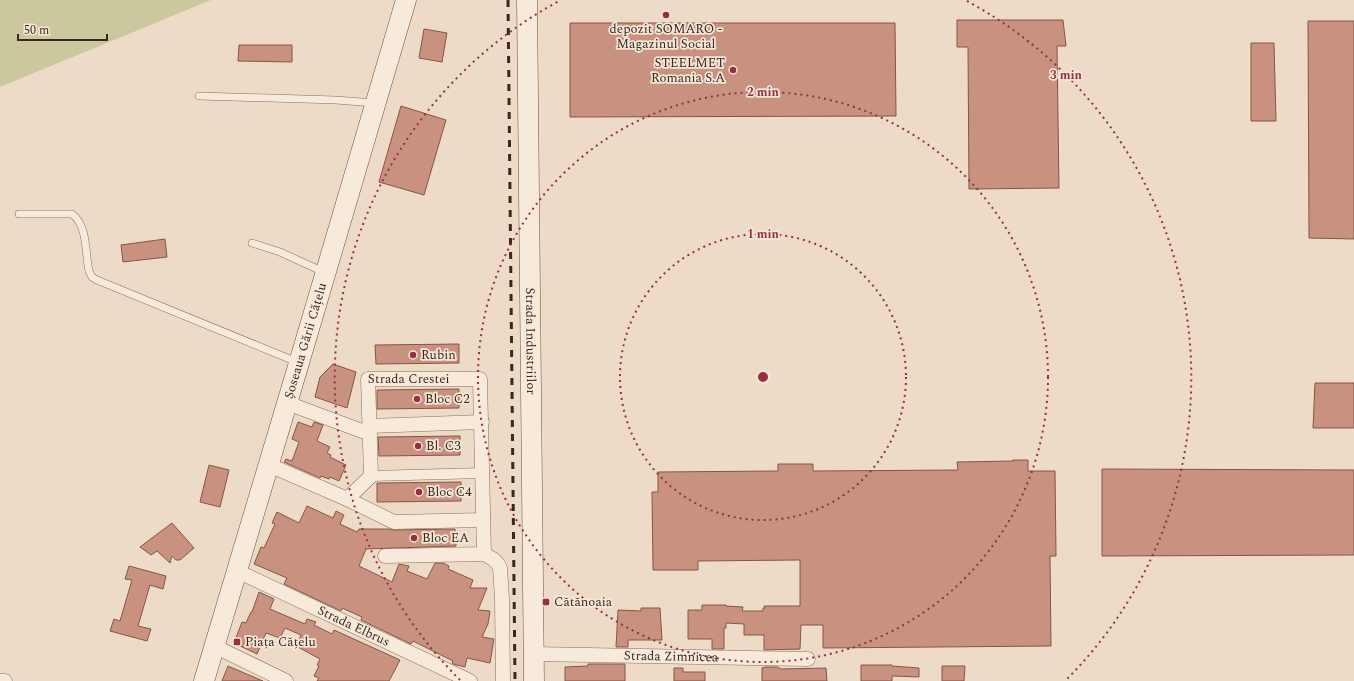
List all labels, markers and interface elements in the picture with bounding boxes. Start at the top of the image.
marker: depozit SOMARO - Magazinul Social [661,10,671,20]
scale bar [18,16,107,42]
place label: depozit SOMARO - Magazinul Social [610,19,723,54]
text: 50 m [24,21,49,40]
place label: STEELMET Romania S.A [651,53,725,88]
marker: STEELMET Romania S.A [728,65,738,75]
text: 3 min [1050,66,1083,85]
text: 2 min [747,83,780,102]
text: 1 min [747,225,780,244]
street label: Șoseaua Gării Cățelu [279,280,332,401]
street label: Strada Industriilor [520,287,541,395]
place label: Rubin [421,345,456,365]
marker: Rubin [408,350,418,360]
street label: Strada Crestei [368,369,450,389]
centre of rings [756,370,770,384]
place label: Bloc C2 [425,389,470,409]
marker: Bloc C2 [412,394,422,404]
place label: Bl. C3 [426,436,461,456]
marker: Bl. C3 [413,441,423,451]
place label: Bloc C4 [427,482,472,502]
marker: Bloc C4 [414,487,424,497]
place label: Bloc EA [422,528,469,548]
marker: Bloc EA [409,533,419,543]
place label: Cătănoaia [554,592,613,612]
marker: Cătănoaia [541,597,551,607]
street label: Strada Elbrus [314,600,393,652]
place label: Piața Cățelu [245,632,316,652]
marker: Piața Cățelu [232,637,242,647]
street label: Strada Zimnicea [624,646,719,667]

